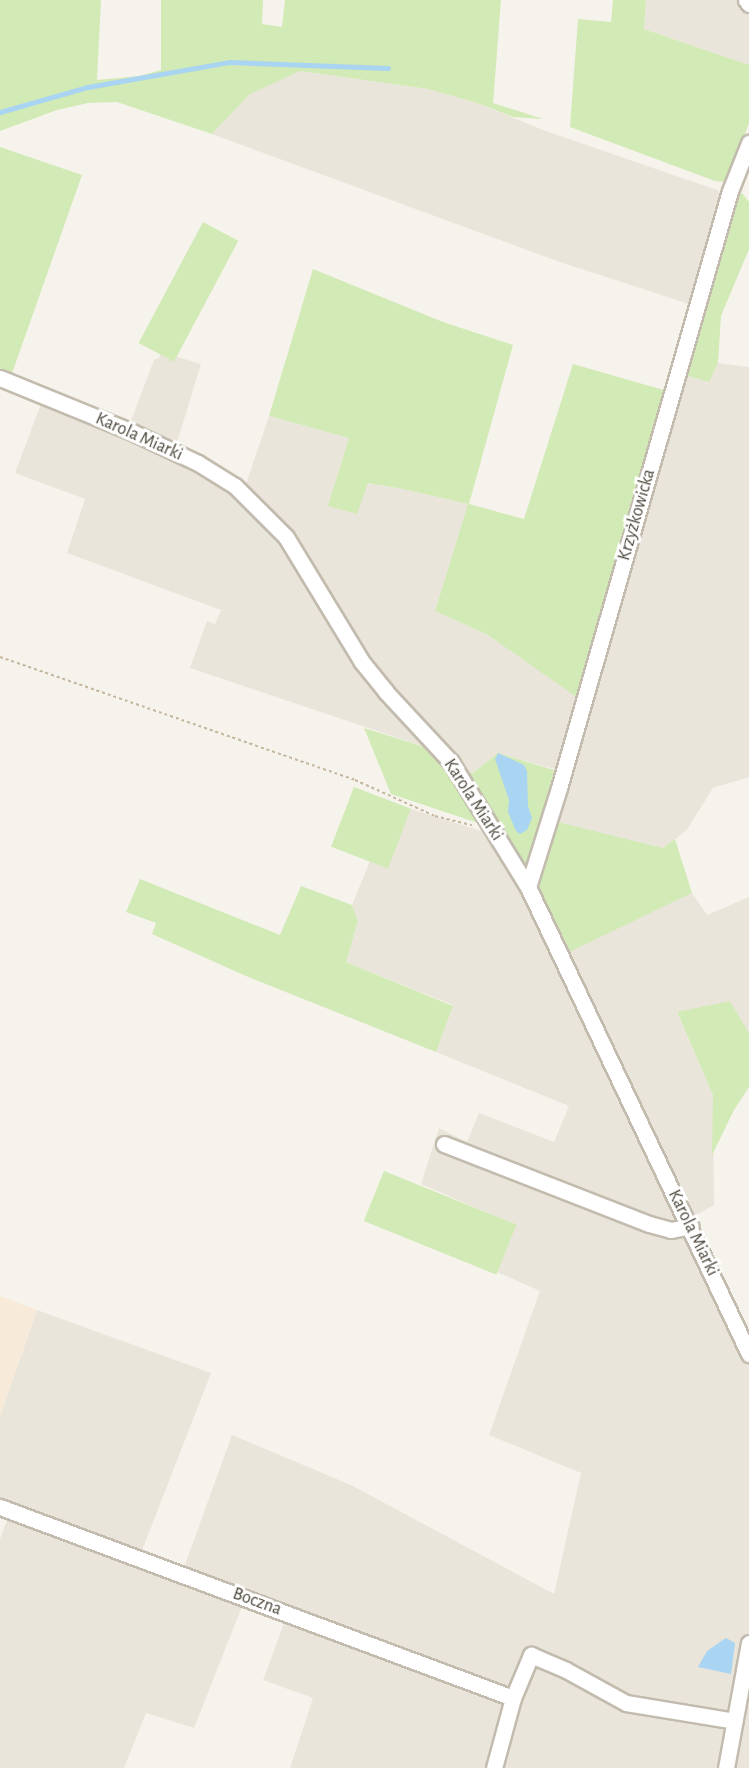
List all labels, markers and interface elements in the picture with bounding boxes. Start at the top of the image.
street label: Karola Miarki [92,408,186,466]
street label: Krzyżkowicka [614,467,660,563]
street label: Karola Miarki [439,755,507,845]
street label: Karola Miarki [663,1186,723,1280]
street label: Boczna [230,1583,284,1621]

